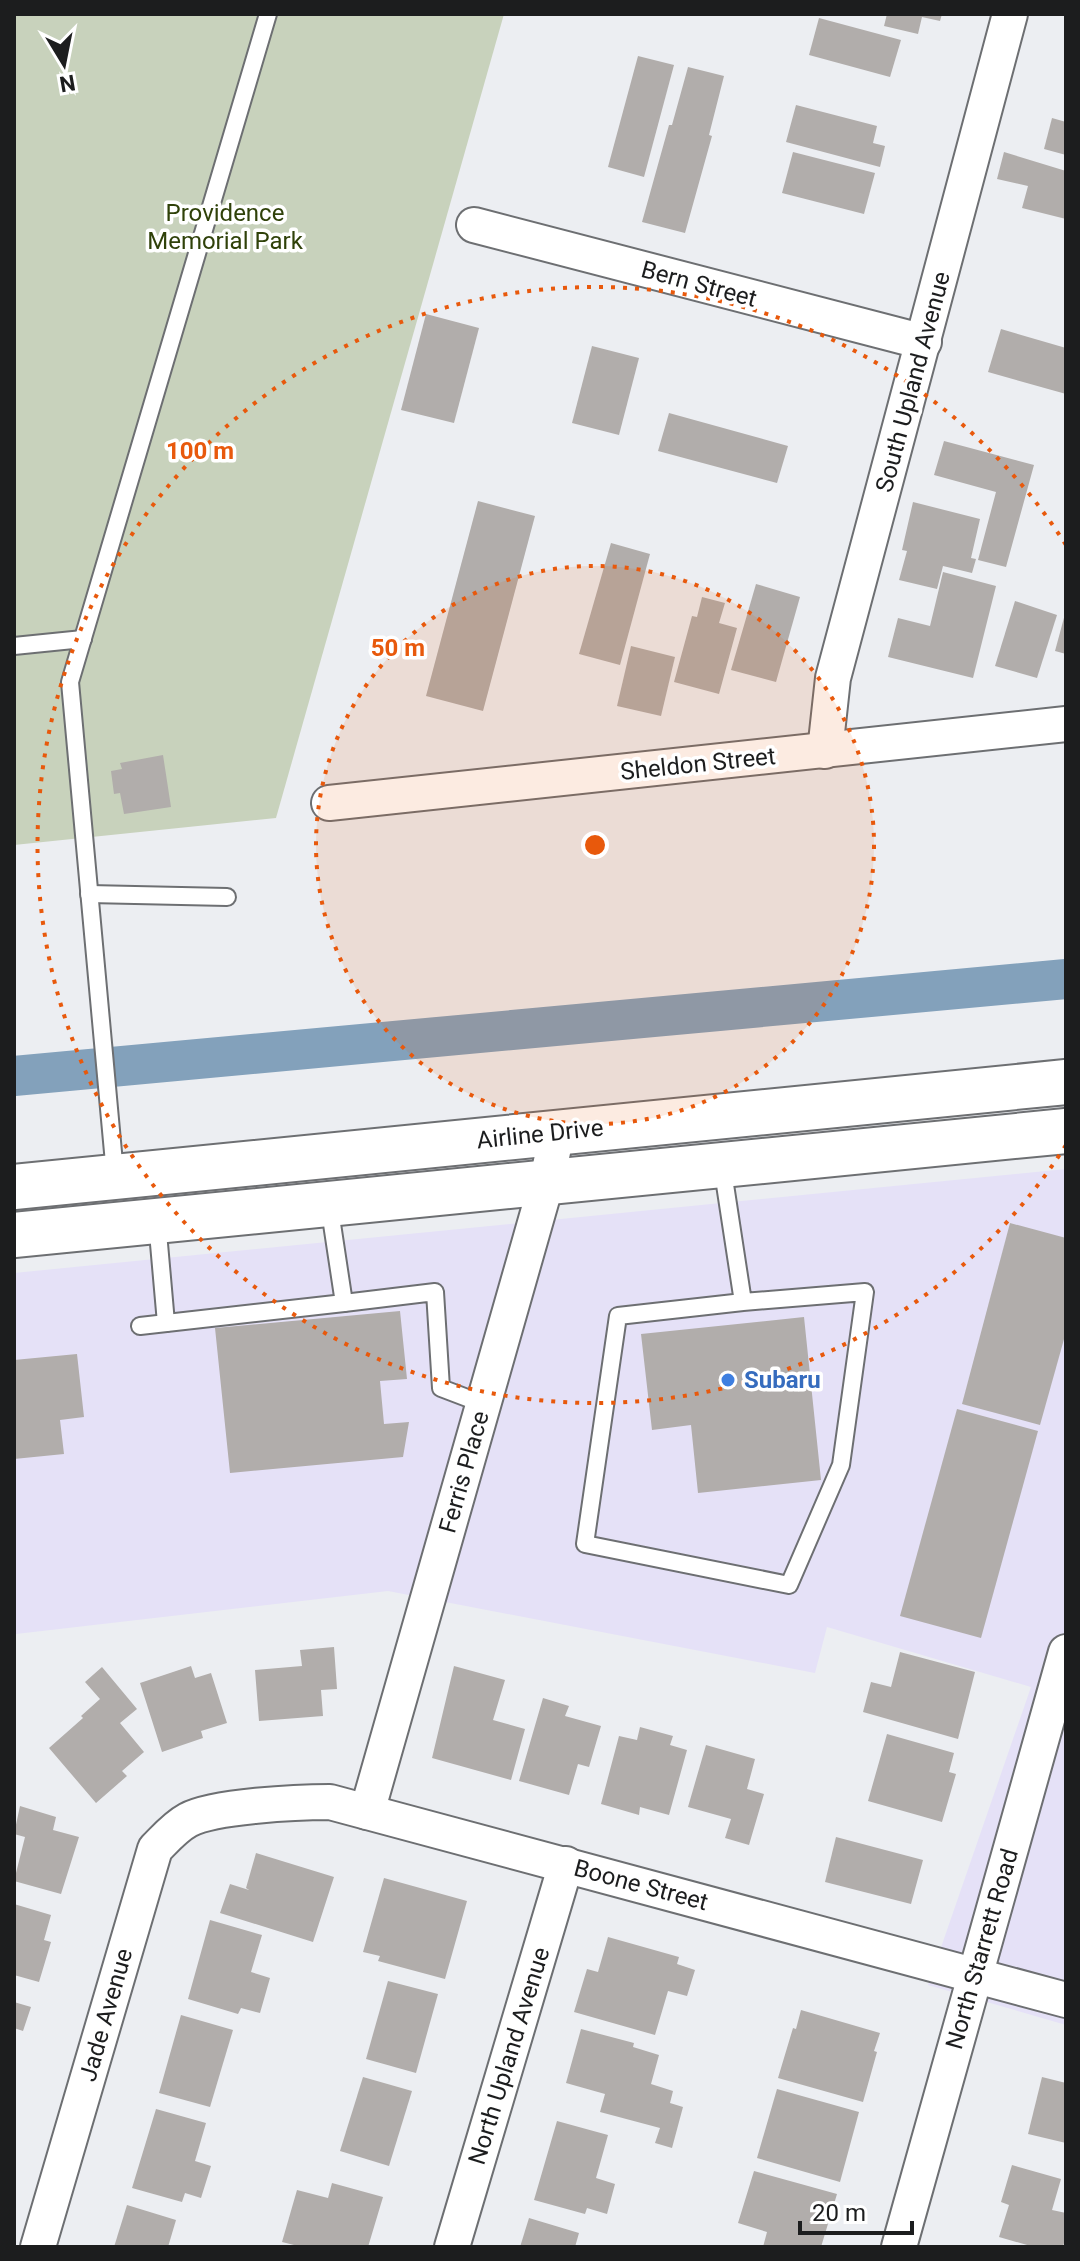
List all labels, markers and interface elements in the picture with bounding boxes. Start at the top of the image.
north arrow [24,24,104,104]
text: N [58,70,77,97]
park label: Providence Memorial Park [147,199,304,255]
street label: Bern Street [638,255,760,313]
street label: South Upland Avenue [870,269,956,495]
text: 100 m [166,437,234,465]
text: 50 m [371,634,425,662]
street label: Sheldon Street [619,742,777,786]
centre of rings [581,831,609,859]
street label: Airline Drive [475,1113,605,1155]
place label: Subaru [744,1366,821,1394]
marker: Subaru [719,1371,737,1389]
street label: Ferris Place [433,1408,495,1536]
street label: North Starrett Road [940,1846,1024,2052]
street label: Boone Street [571,1854,711,1916]
street label: North Upland Avenue [463,1944,555,2168]
street label: Jade Avenue [74,1945,138,2085]
scale bar [800,2185,912,2235]
text: 20 m [812,2199,866,2227]

